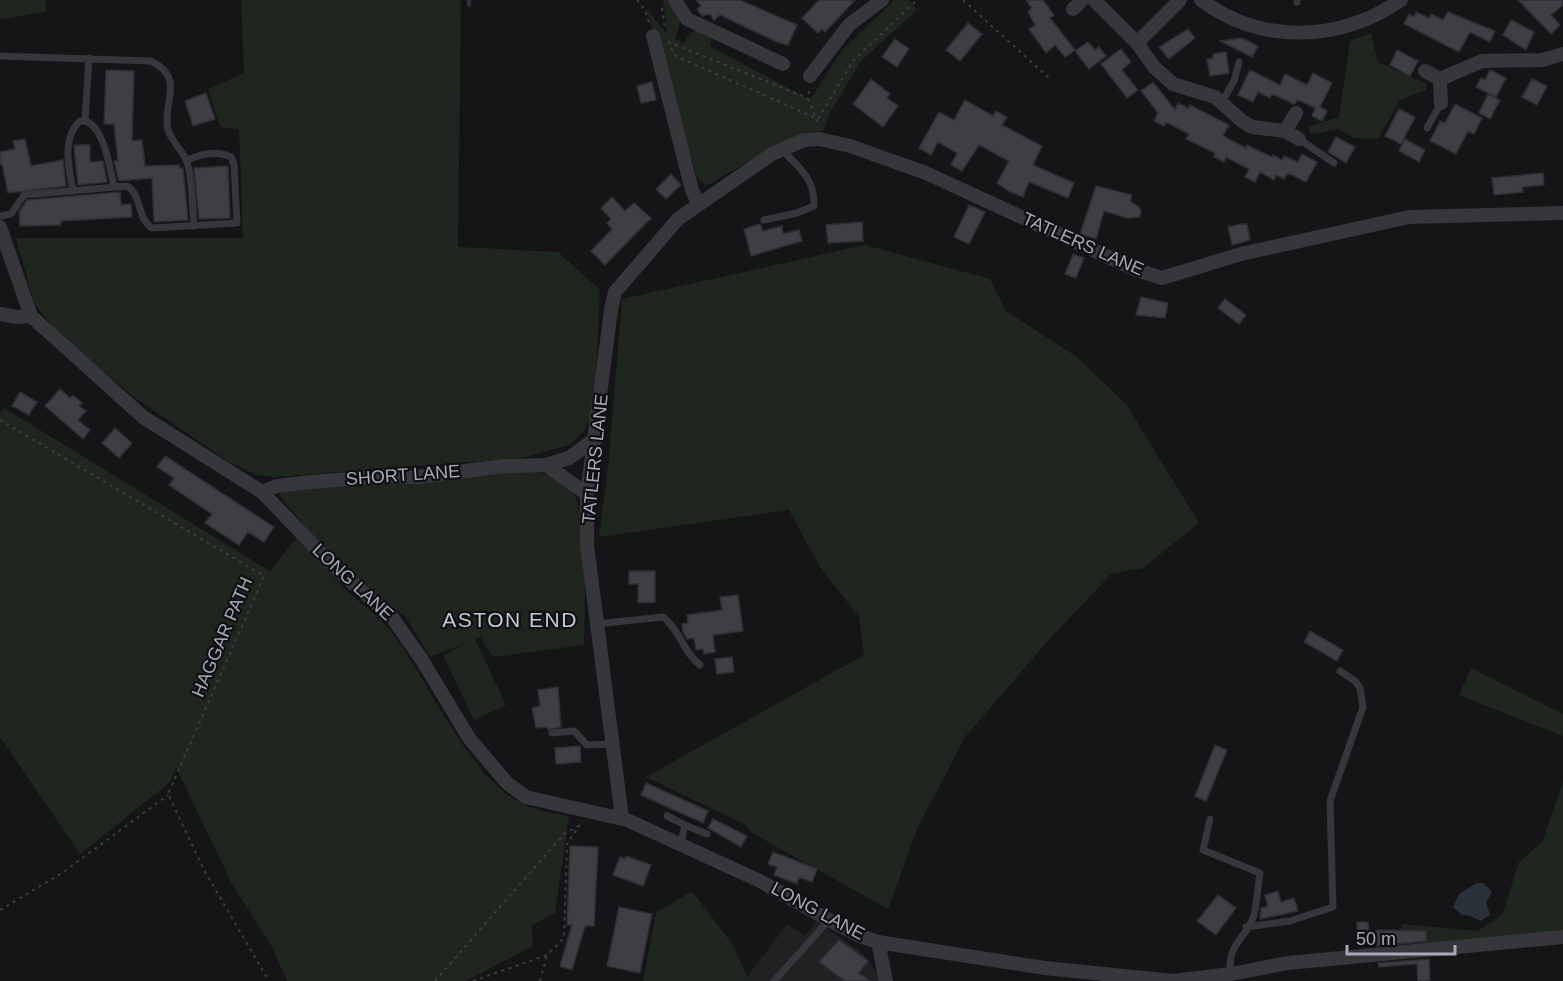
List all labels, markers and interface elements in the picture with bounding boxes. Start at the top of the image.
street label: TATLERS LANE [1019,208,1147,280]
street label: TATLERS LANE [578,393,612,525]
street label: SHORT LANE [345,461,461,489]
street label: LONG LANE [308,540,398,624]
street label: HAGGAR PATH [188,574,256,700]
district label: ASTON END [442,608,578,631]
street label: LONG LANE [768,878,868,944]
scale bar [1347,918,1455,956]
text: 50 m [1356,929,1396,949]

